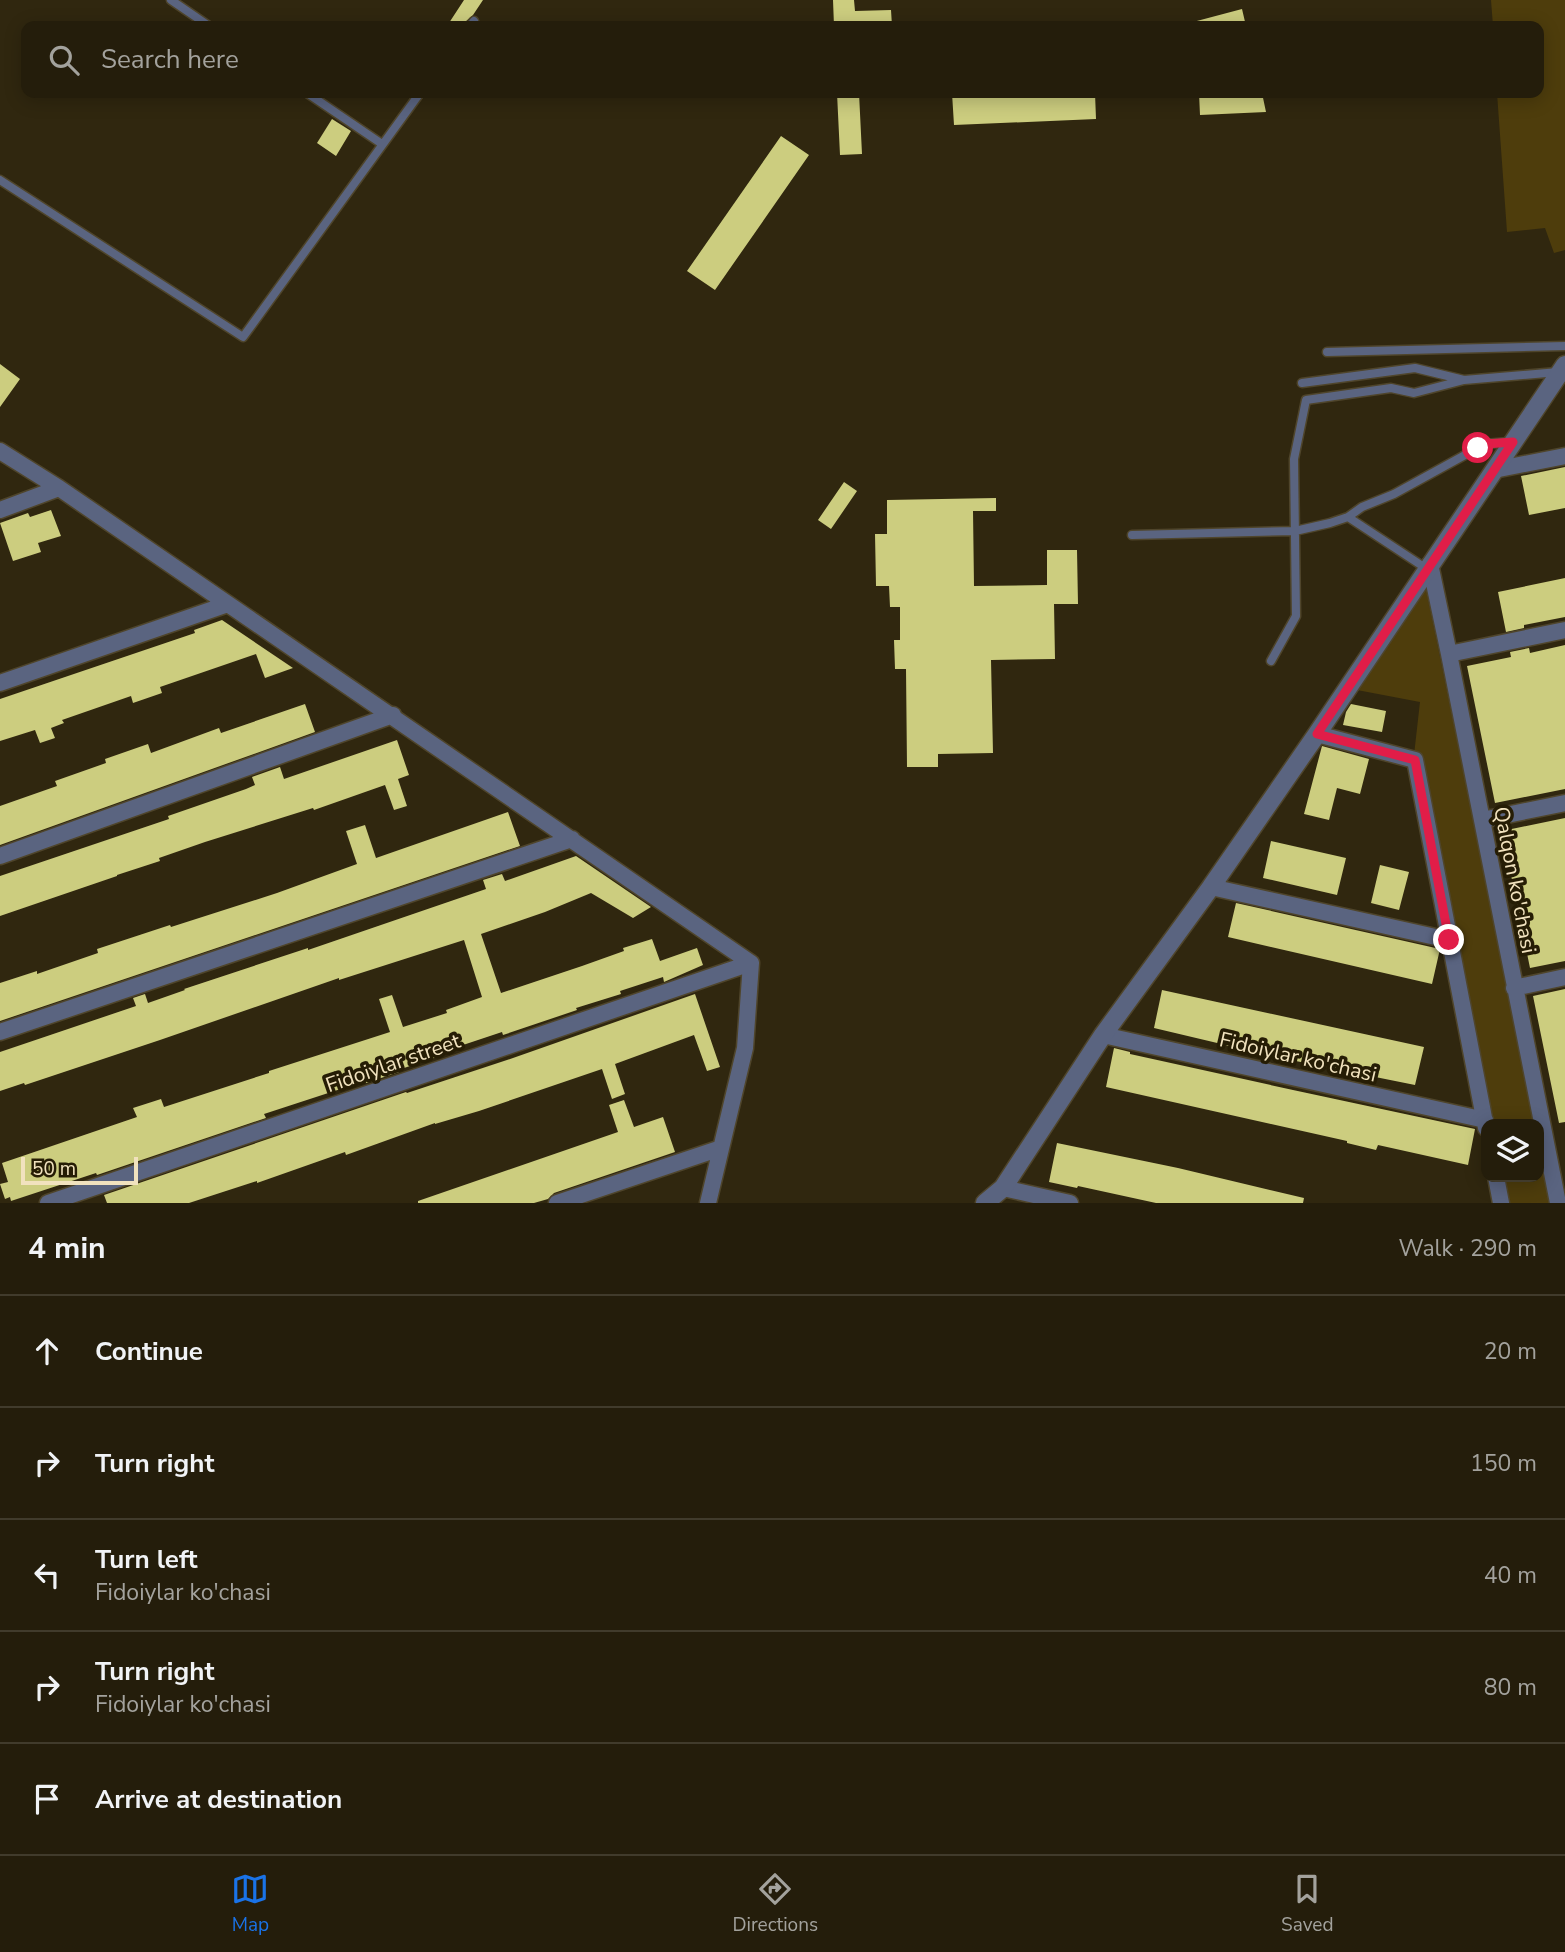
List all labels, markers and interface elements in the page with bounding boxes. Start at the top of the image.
search box [21,21,1544,98]
icon: search [45,41,83,79]
text: Search here [101,42,239,77]
route start [1462,432,1493,463]
street label: Qalqon ko'chasi [1487,804,1543,956]
route end [1433,924,1464,955]
street label: Fidoiylar ko'chasi [1217,1025,1379,1089]
street label: Fidoiylar street [322,1027,465,1099]
map controls [1481,1119,1544,1182]
button: layers [1481,1119,1544,1182]
scale bar [21,1154,138,1186]
text: 50 m [32,1156,76,1182]
text: 4 min [28,1228,106,1269]
text: Walk · 290 m [1398,1233,1537,1264]
icon: ahead [28,1332,66,1370]
text: Continue [95,1334,203,1369]
text: 20 m [1484,1336,1537,1367]
icon: right [28,1444,66,1482]
text: Turn right [95,1446,214,1481]
text: 150 m [1470,1448,1537,1479]
text: Turn left [95,1542,198,1577]
icon: left [28,1556,66,1594]
text: 40 m [1484,1560,1537,1591]
text: Fidoiylar ko'chasi [95,1577,271,1608]
text: Turn right [95,1654,214,1689]
icon: right [28,1668,66,1706]
text: 80 m [1484,1672,1537,1703]
text: Fidoiylar ko'chasi [95,1689,271,1720]
icon: arrive [28,1780,66,1818]
text: Arrive at destination [95,1782,342,1817]
tab: Map [231,1870,269,1938]
tab: Directions [732,1870,818,1938]
tab: Saved [1281,1870,1334,1938]

